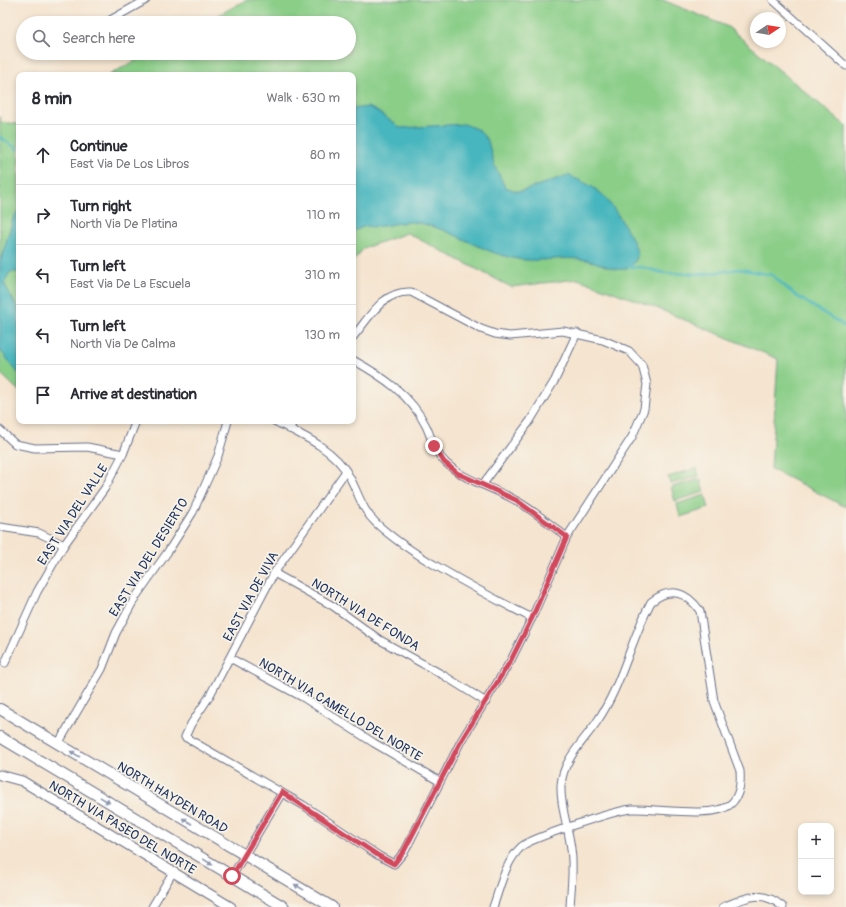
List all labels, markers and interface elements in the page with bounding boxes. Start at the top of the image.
north arrow [750,12,786,48]
search box [16,16,356,60]
icon: search [30,27,52,49]
text: Search here [62,29,135,48]
text: 8 min [32,88,72,109]
text: Walk · 630 m [266,90,340,106]
text: Continue [70,137,128,156]
icon: ahead [32,144,54,166]
text: 80 m [310,147,340,163]
text: East Via De Los Libros [70,156,189,172]
text: Turn right [70,197,131,216]
icon: right [32,204,54,226]
text: 110 m [307,207,340,223]
text: North Via De Platina [70,216,178,232]
text: Turn left [70,257,126,276]
icon: left [32,264,54,286]
text: 310 m [304,267,340,283]
text: East Via De La Escuela [70,276,190,292]
text: Turn left [70,317,126,336]
icon: left [32,324,54,346]
text: 130 m [304,327,340,343]
text: North Via De Calma [70,336,176,352]
icon: arrive [32,384,54,406]
text: Arrive at destination [70,385,197,404]
route end [425,437,443,455]
street label: EAST VIA DEL VALLE [34,461,112,568]
street label: EAST VIA DEL DESIERTO [106,495,192,620]
street label: EAST VIA DE VIVA [220,548,282,644]
street label: NORTH VIA DE FONDA [308,575,423,655]
street label: NORTH VIA CAMELLO DEL NORTE [256,655,425,765]
one-way arrow [69,751,81,758]
street label: NORTH HAYDEN ROAD [114,758,231,837]
street label: NORTH VIA PASEO DEL NORTE [46,778,199,878]
one-way arrow [99,797,111,804]
one-way arrow [181,817,193,824]
map controls [798,823,834,895]
button: + [798,823,834,859]
one-way arrow [202,858,214,865]
button: − [798,859,834,895]
route start [223,867,241,885]
one-way arrow [294,883,304,891]

